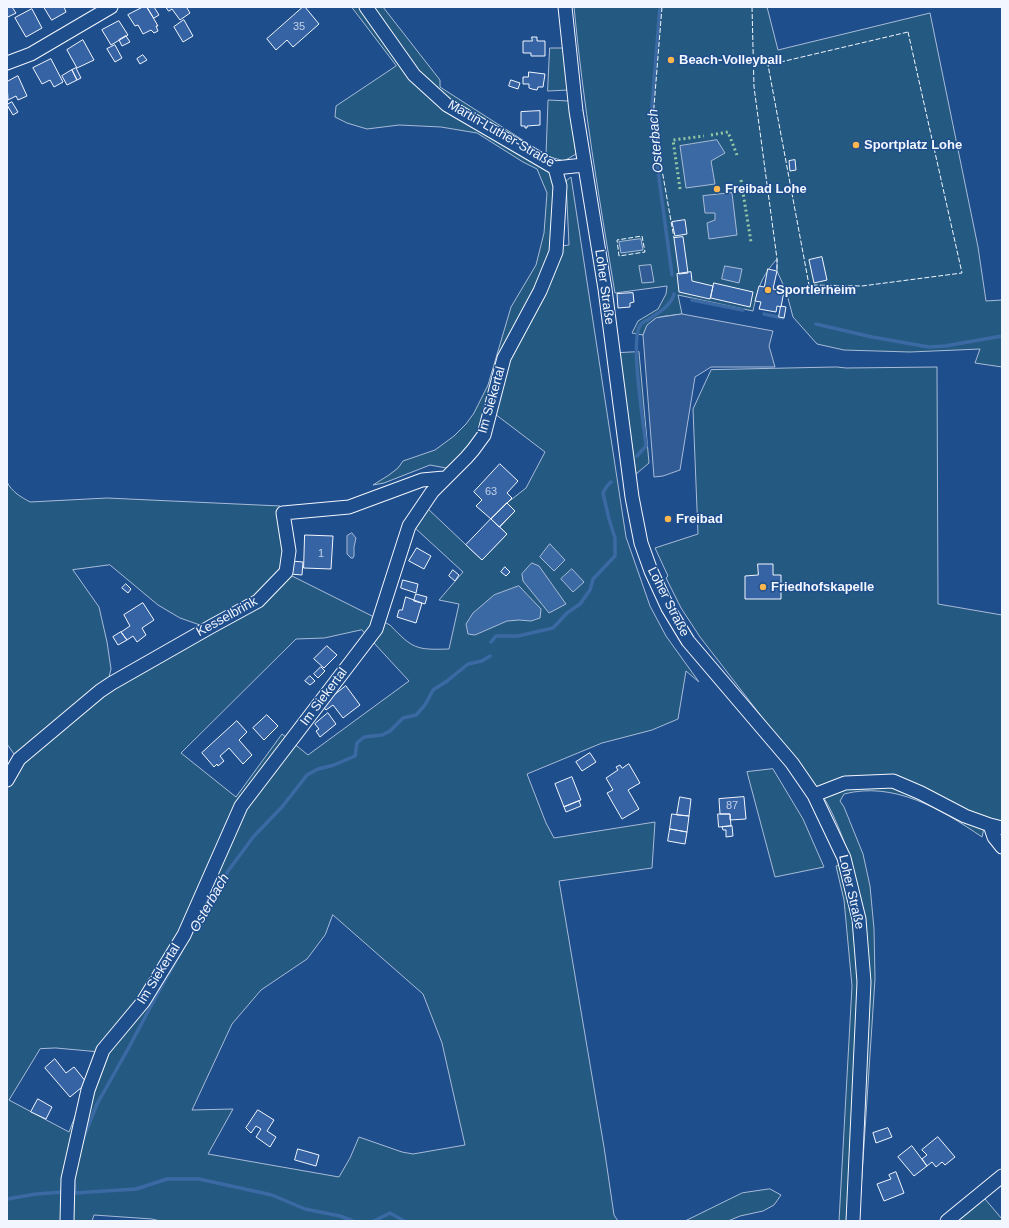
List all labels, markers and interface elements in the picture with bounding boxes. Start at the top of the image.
house number: 35 [293,20,305,34]
place label: Beach-Volleyball [679,52,782,68]
marker: Beach-Volleyball [666,55,676,65]
street label: Martin-Luther-Straße [445,97,557,171]
water label: Osterbach [645,108,667,174]
place label: Sportplatz Lohe [864,137,962,153]
marker: Sportplatz Lohe [851,140,861,150]
place label: Freibad Lohe [725,181,807,197]
marker: Freibad Lohe [712,184,722,194]
street label: Loher Straße [591,248,617,326]
place label: Sportlerheim [776,282,856,298]
marker: Sportlerheim [763,285,773,295]
street label: Im Siekertal [475,365,509,435]
house number: 63 [485,485,497,499]
place label: Freibad [676,511,723,527]
marker: Freibad [663,514,673,524]
house number: 1 [318,547,324,561]
street label: Loher Straße [644,565,692,639]
place label: Friedhofskapelle [771,579,874,595]
marker: Friedhofskapelle [758,582,768,592]
street label: Kesselbrink [194,594,260,640]
street label: Im Siekertal [297,665,351,729]
house number: 87 [726,799,738,813]
street label: Loher Straße [835,853,867,931]
water label: Osterbach [187,871,233,935]
street label: Im Siekertal [134,941,184,1007]

